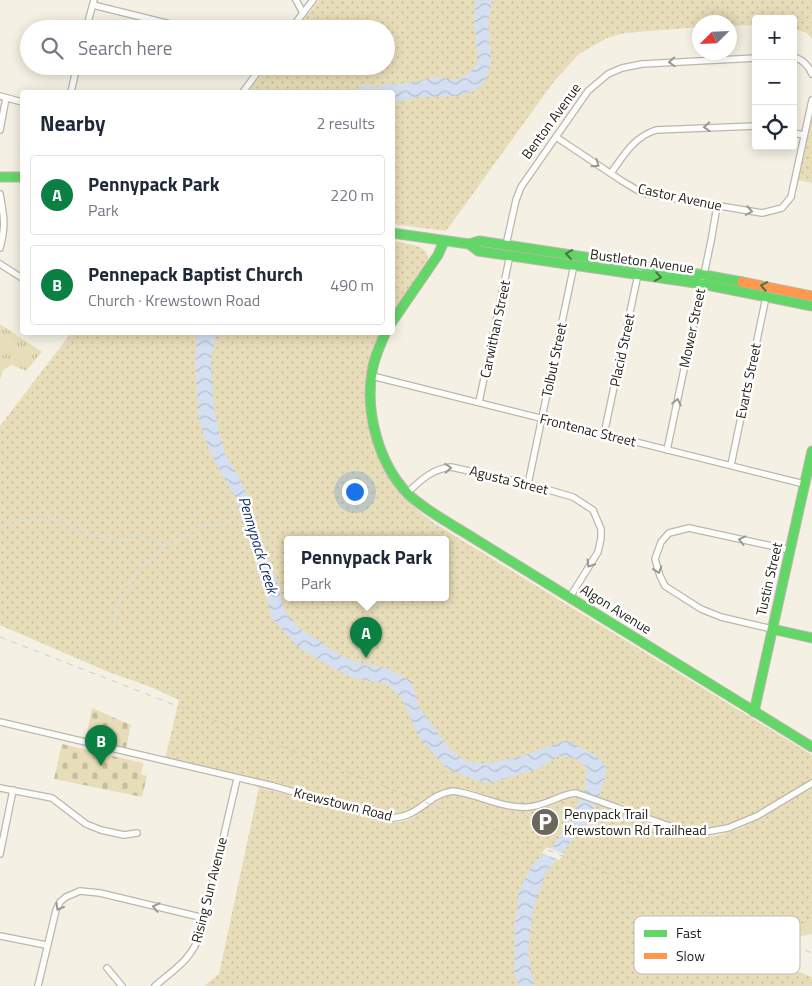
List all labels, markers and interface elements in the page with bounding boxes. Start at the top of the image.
north arrow [692,15,737,60]
map controls [752,15,797,150]
button: + [752,15,797,60]
search box [20,20,395,75]
text: Search here [78,33,172,62]
icon: search [38,34,66,62]
one-way arrow [668,57,676,68]
button: − [752,60,797,105]
street label: Benton Avenue [516,78,586,163]
button: locate [752,105,797,150]
text: Nearby [40,107,105,139]
text: 2 results [316,111,375,135]
one-way arrow [703,122,711,133]
one-way arrow [591,157,600,167]
text: Pennypack Park [88,169,219,198]
street label: Castor Avenue [636,177,724,216]
text: A [52,183,62,207]
text: 220 m [330,183,374,207]
text: Park [88,198,119,222]
one-way arrow [744,205,753,215]
street label: Bustleton Avenue [589,243,695,278]
one-way arrow [565,250,574,260]
text: Pennepack Baptist Church [88,259,303,288]
one-way arrow [653,272,662,282]
text: B [52,273,62,297]
text: 490 m [330,273,374,297]
street label: Carwithan Street [474,278,515,380]
one-way arrow [760,282,768,292]
street label: Mower Street [673,286,710,370]
text: Church · Krewstown Road [88,288,260,312]
street label: Placid Street [604,311,640,388]
street label: Tolbut Street [535,321,572,399]
street label: Evarts Street [729,341,766,421]
one-way arrow [671,398,681,407]
street label: Frontenac Street [538,407,638,452]
street label: Agusta Street [468,460,551,499]
one-way arrow [444,463,452,474]
your location [342,479,368,505]
water label: Pennypack Creek [233,493,285,598]
one-way arrow [738,535,747,546]
popup [284,536,449,601]
street label: Tustin Street [750,540,787,618]
text: Pennypack Park [301,542,432,571]
one-way arrow [587,559,597,568]
one-way arrow [652,565,662,574]
text: Park [301,571,331,595]
street label: Algon Avenue [577,578,656,639]
pin: A [350,617,382,658]
pin: B [85,725,117,766]
street label: Krewstown Road [292,781,394,826]
place label: Penypack Trail Krewstown Rd Trailhead [564,803,707,840]
parking icon: Penypack Trail Krewstown Rd Trailhead [530,807,560,837]
street label: Rising Sun Avenue [185,835,232,945]
one-way arrow [55,902,65,911]
one-way arrow [152,902,161,913]
legend [634,916,800,974]
text: Fast [676,922,701,943]
text: Slow [676,945,705,966]

